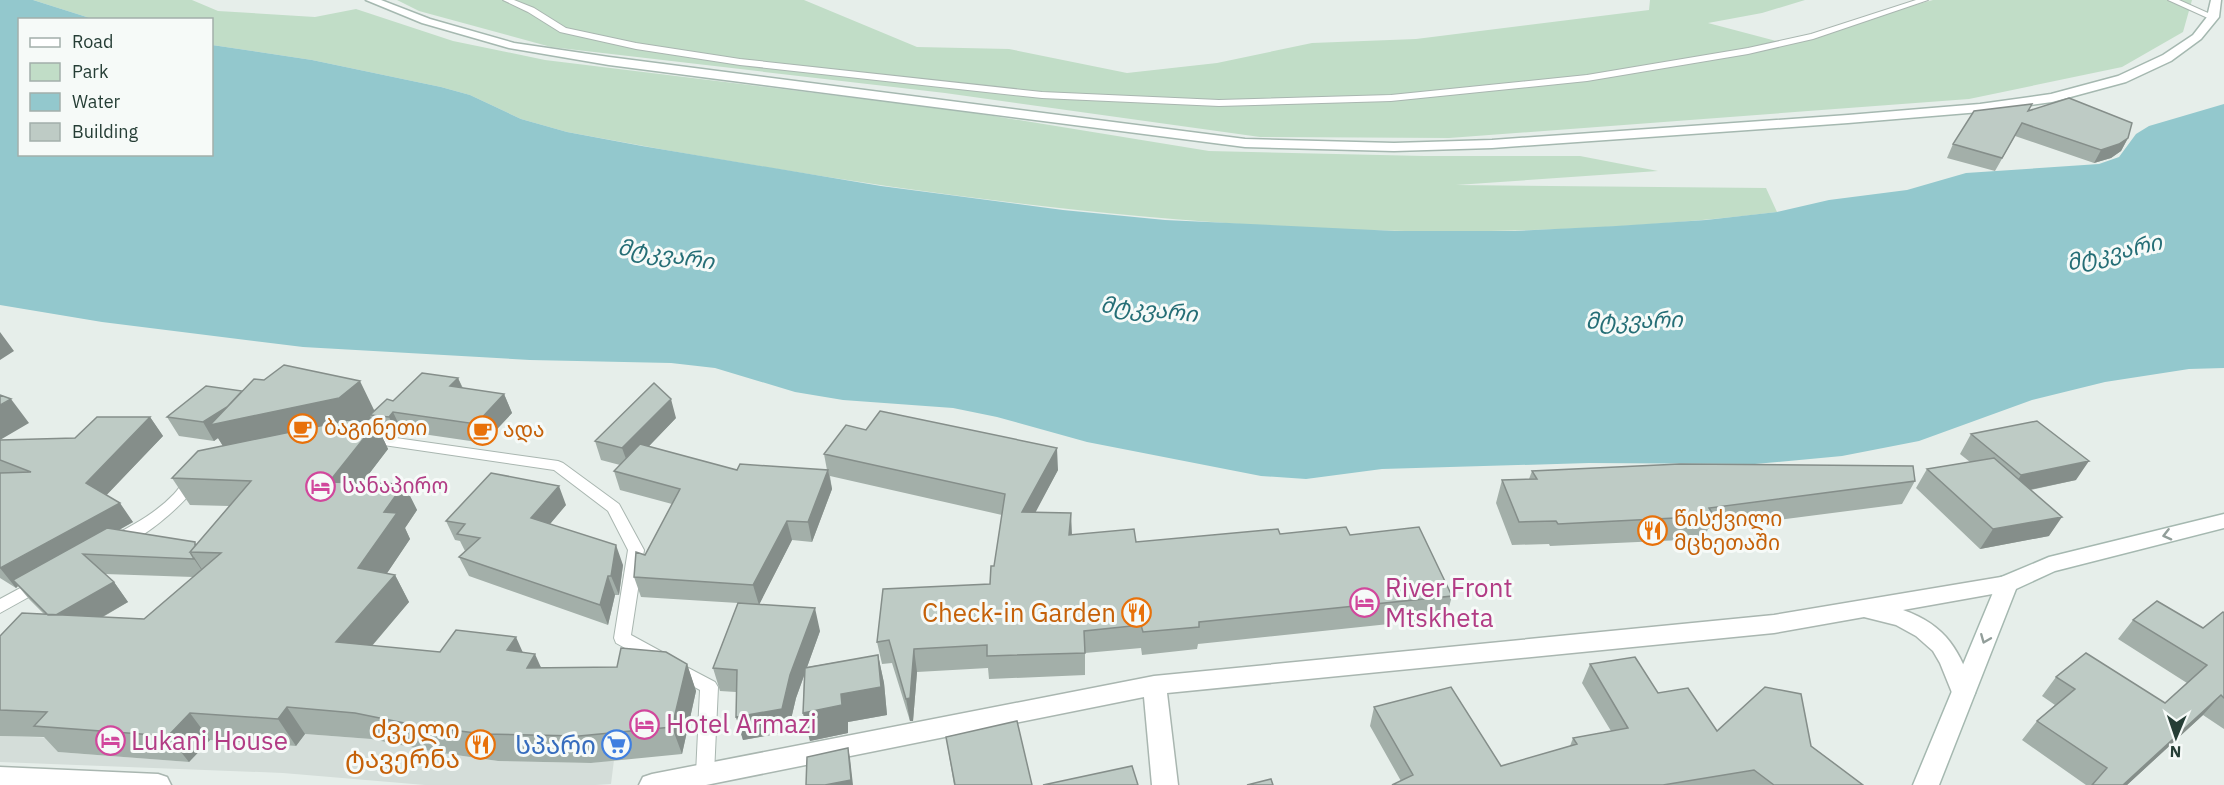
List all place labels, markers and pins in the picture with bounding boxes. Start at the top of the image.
cafe icon: ბაგინეთი [287,412,319,444]
place label: ბაგინეთი [324,413,427,441]
cafe icon: ადა [466,414,498,446]
place label: ადა [503,415,545,443]
hotel icon: სანაპირო [305,470,337,502]
place label: სანაპირო [342,471,448,499]
place label: წისქვილი მცხეთაში [1674,504,1782,556]
restaurant icon: წისქვილი მცხეთაში [1637,515,1669,547]
place label: River Front Mtskheta [1385,570,1513,634]
hotel icon: River Front Mtskheta [1348,587,1380,619]
place label: Check-in Garden [922,595,1116,629]
restaurant icon: Check-in Garden [1121,597,1153,629]
place label: Hotel Armazi [666,706,817,740]
hotel icon: Hotel Armazi [629,708,661,740]
place label: ძველი ტავერნა [345,711,460,775]
place label: Lukani House [131,723,288,757]
hotel icon: Lukani House [94,725,126,757]
place label: სპარი [515,727,596,761]
restaurant icon: ძველი ტავერნა [465,728,497,760]
supermarket icon: სპარი [601,729,633,761]

